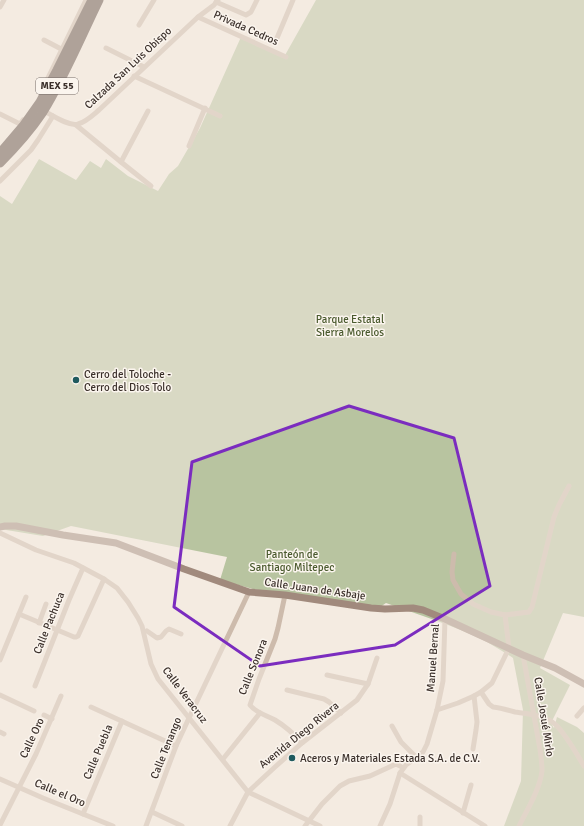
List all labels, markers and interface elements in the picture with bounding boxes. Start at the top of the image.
street label: Privada Cedros [211,8,281,48]
street label: Calzada San Luis Obispo [82,24,174,112]
road number: MEX 55 [36,78,78,94]
park label: Parque Estatal Sierra Morelos [316,313,384,339]
place label: Cerro del Toloche - Cerro del Dios Tolo [84,368,171,394]
marker: Cerro del Toloche - Cerro del Dios Tolo [71,375,81,385]
park label: Panteón de Santiago Miltepec [250,548,334,574]
street label: Calle Juana de Asbaje [264,575,366,603]
street label: Calle Pachuca [31,590,68,656]
street label: Manuel Bernal [424,623,442,693]
street label: Calle Sonora [236,637,270,697]
street label: Calle Veracruz [160,664,210,726]
street label: Calle Josué Mirlo [531,676,557,758]
street label: Avenida Diego Rivera [257,699,342,771]
street label: Calle Oro [17,715,47,760]
street label: Calle Tenango [148,715,184,781]
street label: Calle Puebla [81,722,116,781]
place label: Aceros y Materiales Estada S.A. de C.V. [300,752,480,765]
marker: Aceros y Materiales Estada S.A. de C.V. [287,753,297,763]
street label: Calle el Oro [32,776,88,810]

